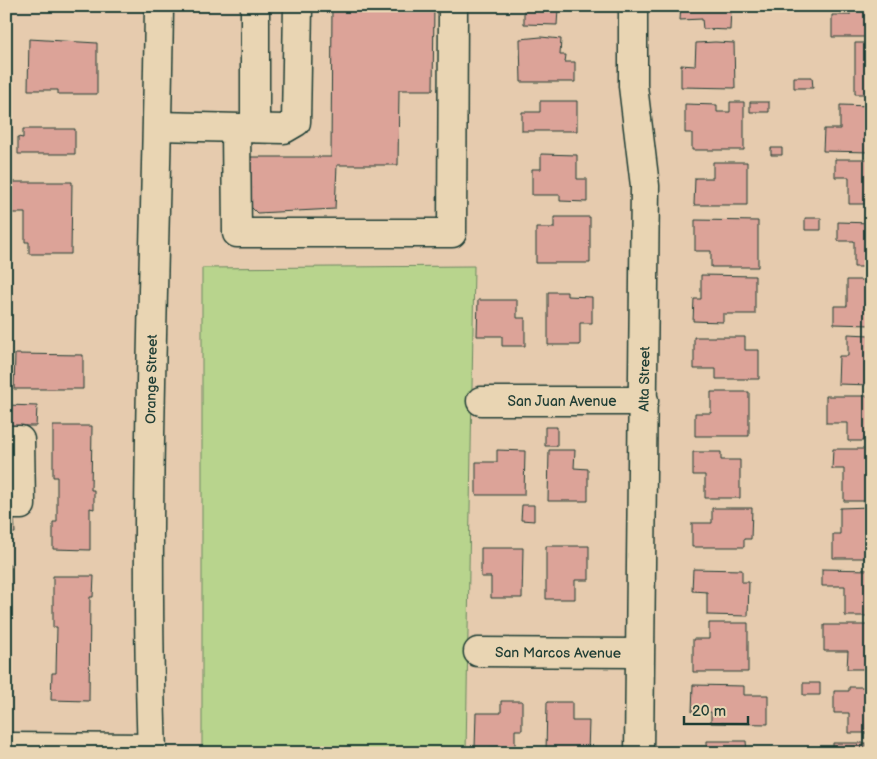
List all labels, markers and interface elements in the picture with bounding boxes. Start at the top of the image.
street label: Orange Street [142,333,161,424]
street label: Alta Street [635,345,654,412]
street label: San Juan Avenue [507,393,617,410]
street label: San Marcos Avenue [495,644,621,662]
scale bar [684,694,748,726]
text: 20 m [692,702,726,721]

